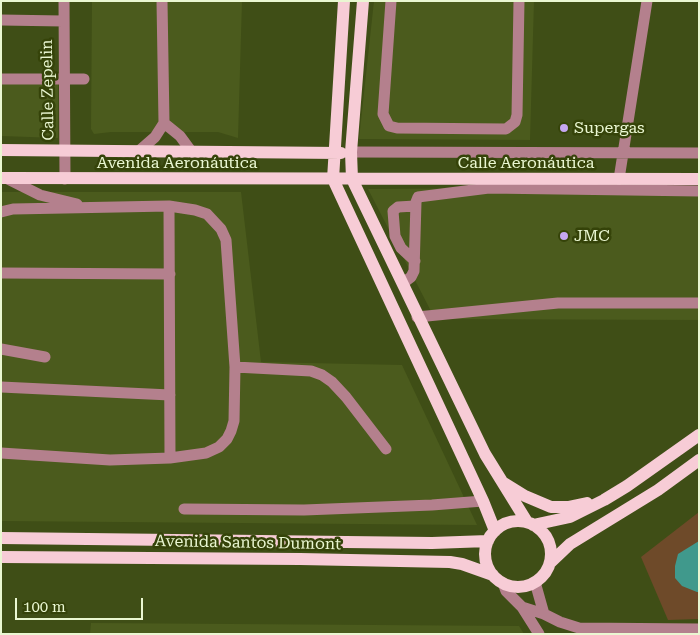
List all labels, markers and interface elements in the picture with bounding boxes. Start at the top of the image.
street label: Calle Zepelin [38,39,58,141]
place label: Supergas [574,118,645,138]
marker: Supergas [558,122,570,134]
street label: Avenida Aeronáutica [97,153,257,173]
street label: Calle Aeronáutica [458,153,594,173]
place label: JMC [574,226,610,246]
marker: JMC [558,230,570,242]
street label: Avenida Santos Dumont [155,532,341,554]
scale bar [18,588,145,620]
text: 100 m [23,598,66,616]

